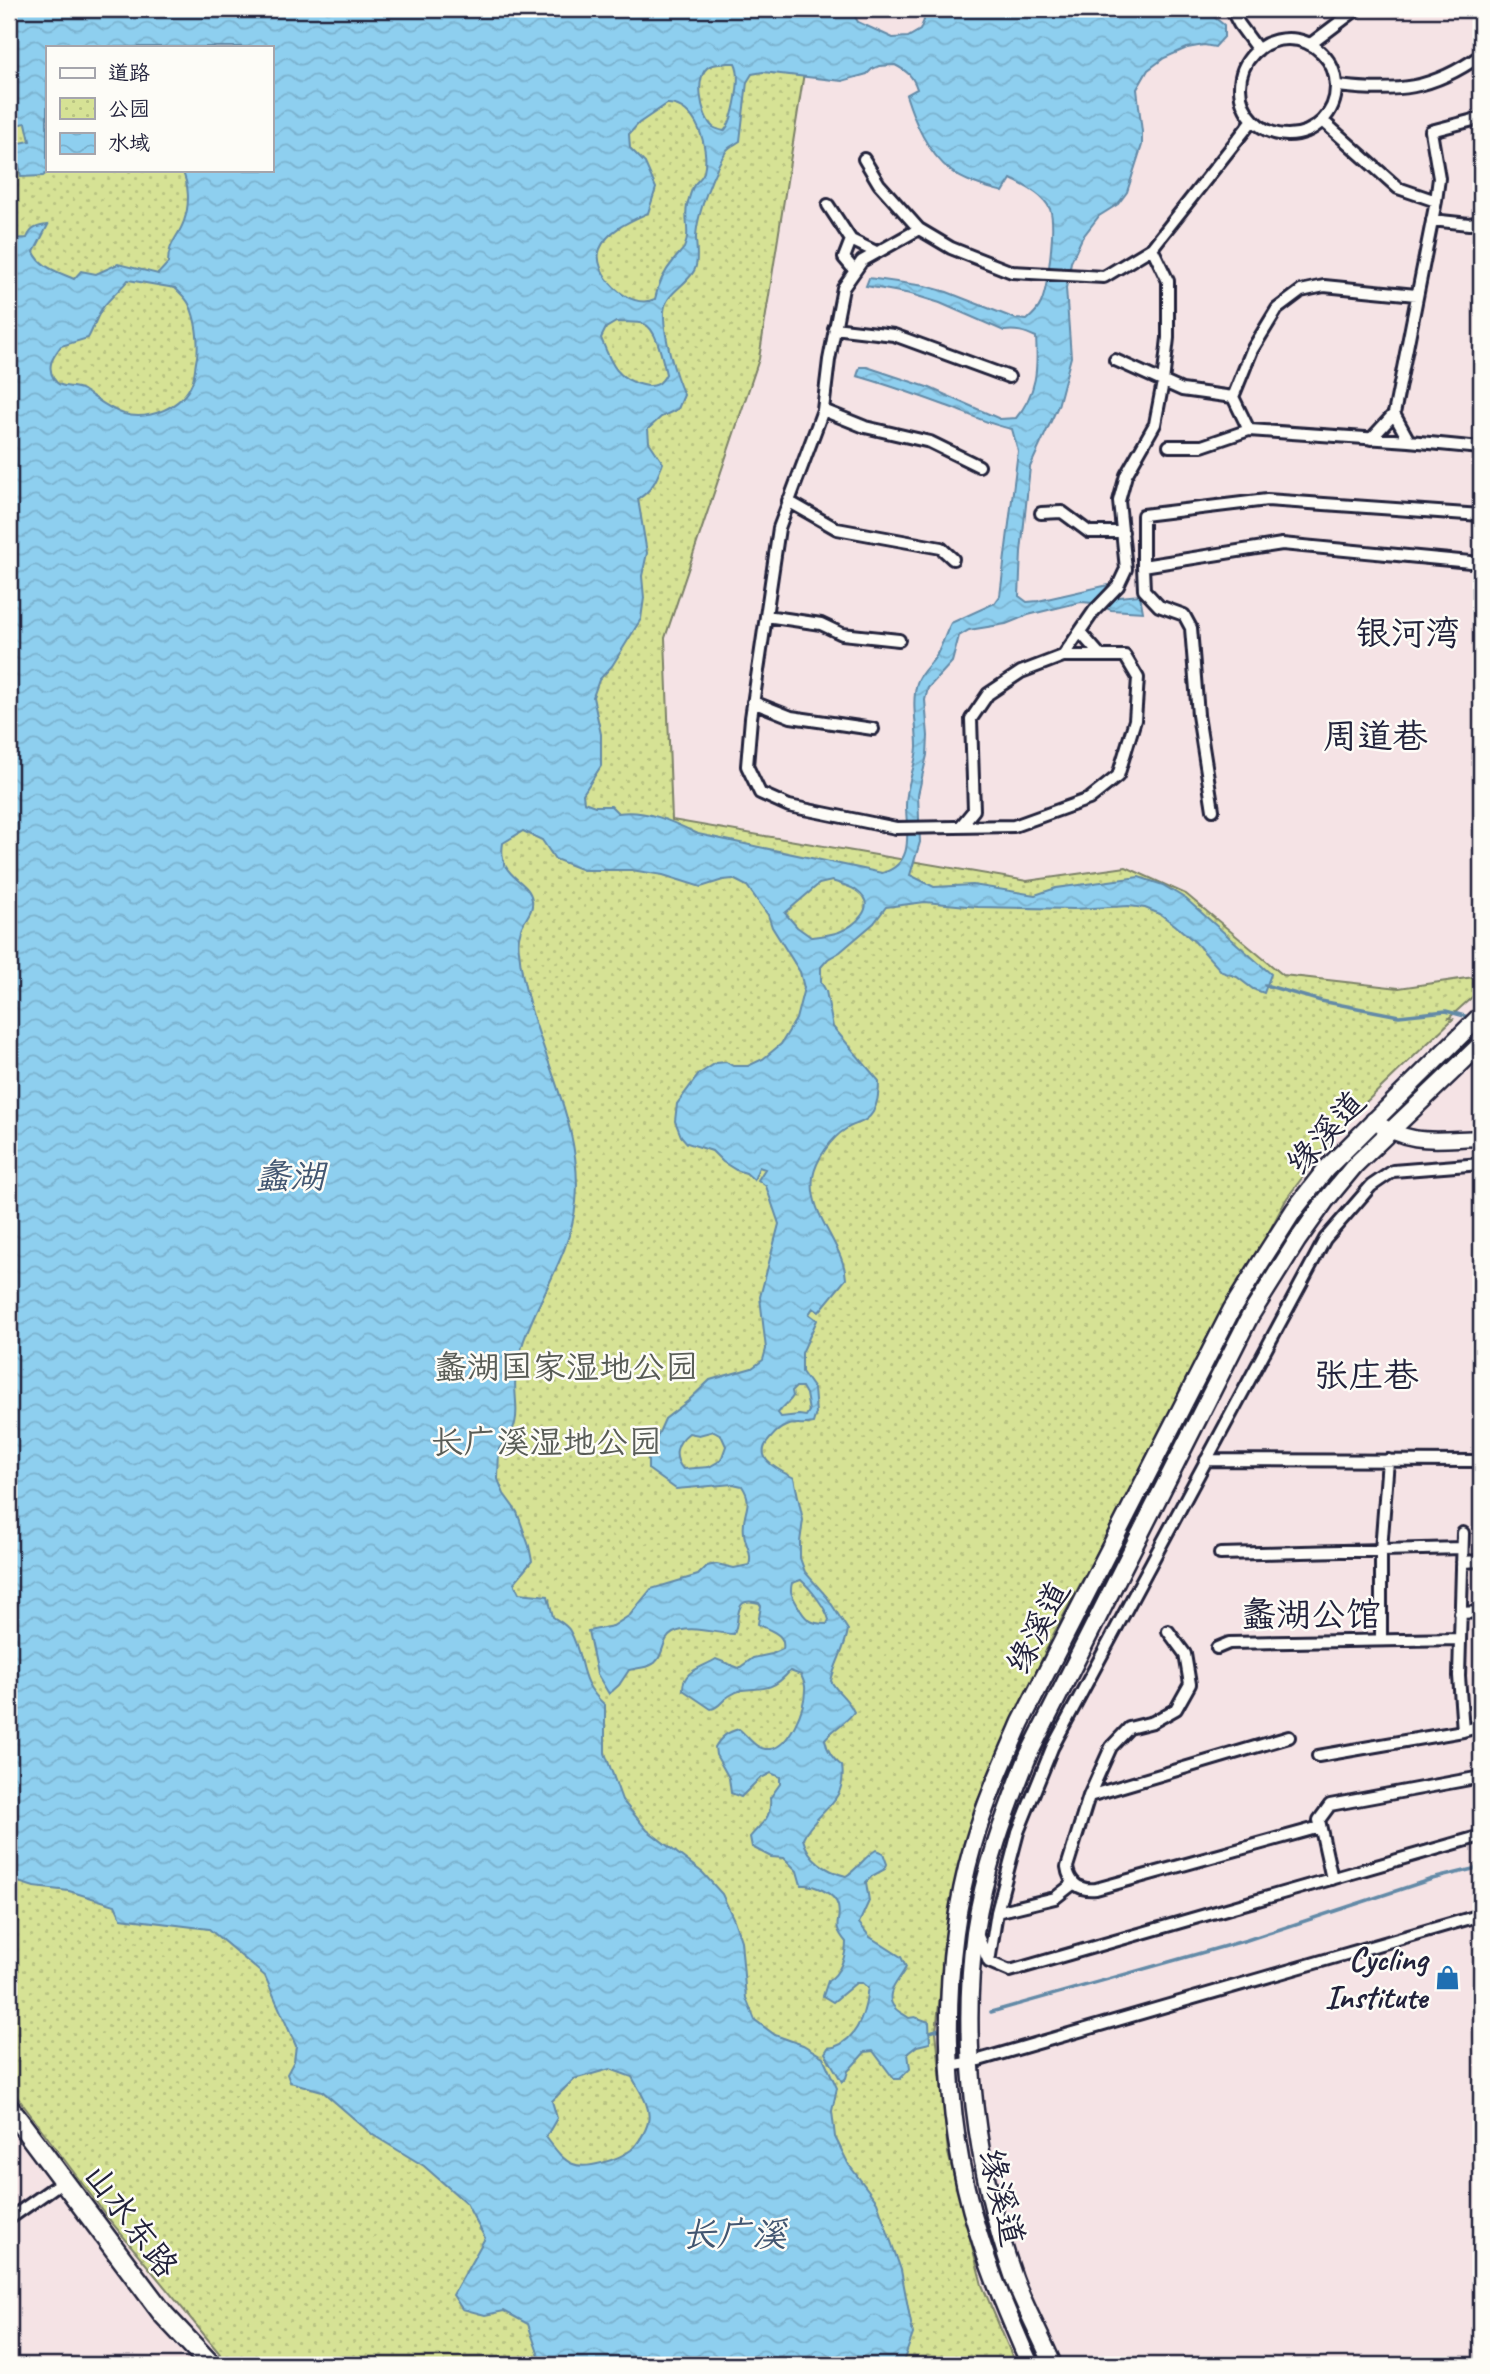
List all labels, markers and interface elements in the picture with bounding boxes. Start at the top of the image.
legend [46,46,273,172]
text: 道路 [108,60,150,86]
text: 公园 [108,96,150,122]
text: 水域 [108,130,150,156]
district label: 银河湾 [1355,611,1461,656]
district label: 周道巷 [1322,714,1428,759]
street label: 缘溪道 [1277,1082,1374,1184]
water label: 蠡湖 [255,1154,328,1199]
park label: 蠡湖国家湿地公园 [434,1346,698,1388]
district label: 张庄巷 [1313,1353,1419,1398]
park label: 长广溪湿地公园 [431,1421,662,1463]
street label: 缘溪道 [997,1574,1079,1681]
district label: 蠡湖公馆 [1241,1592,1381,1637]
place label: Cycling Institute [1325,1938,1430,2018]
shop icon: Cycling Institute [1433,1963,1461,1991]
street label: 缘溪道 [970,2144,1034,2250]
street label: 山水东路 [75,2155,188,2286]
water label: 长广溪 [681,2212,788,2257]

